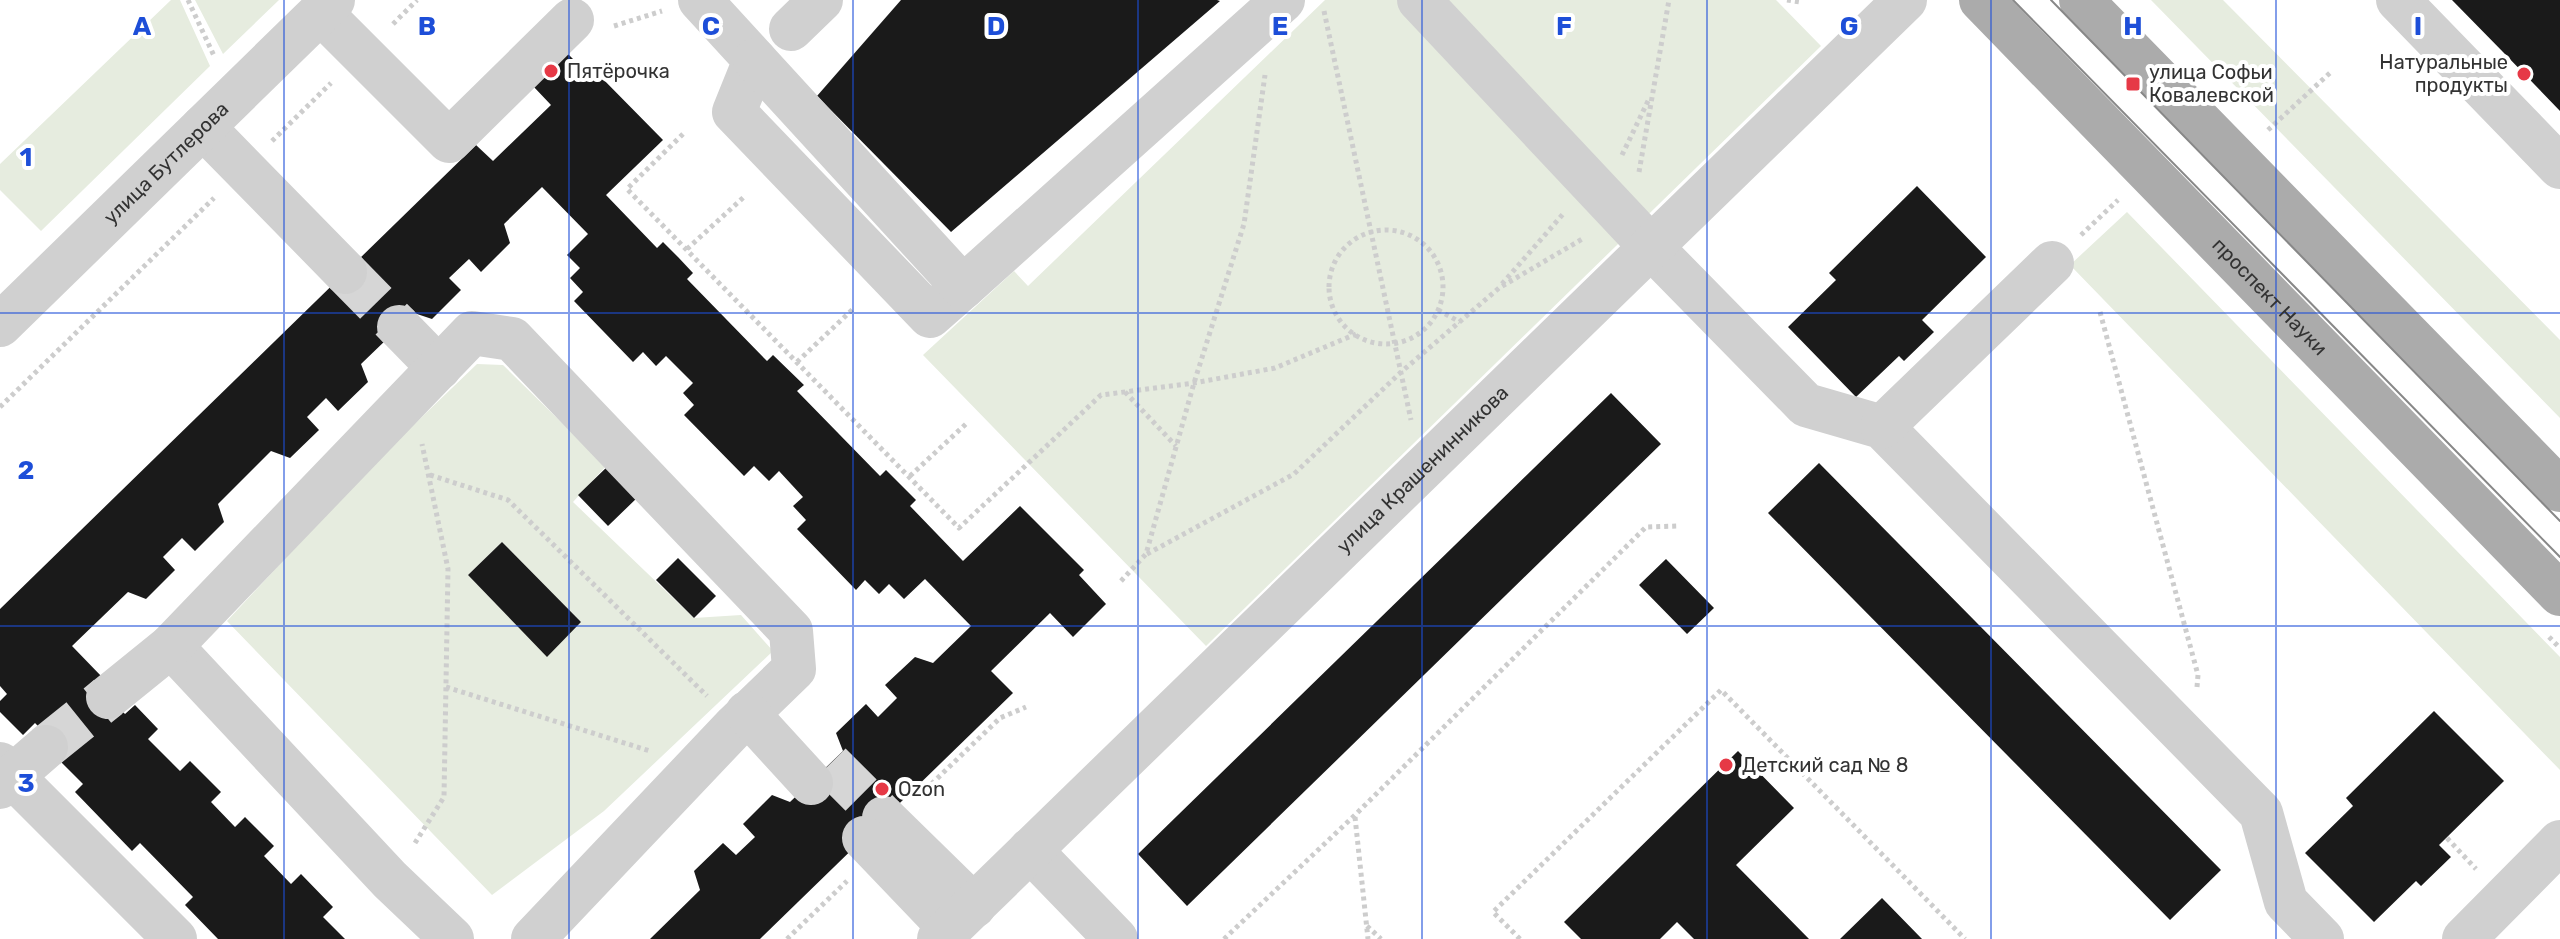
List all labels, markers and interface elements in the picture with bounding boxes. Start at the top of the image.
text: A [133,11,152,42]
text: B [418,11,436,42]
text: C [702,11,720,42]
text: D [987,11,1005,42]
text: E [1272,11,1288,42]
text: F [1556,11,1572,42]
text: G [1840,11,1858,42]
text: H [2123,11,2143,42]
text: I [2414,11,2422,42]
place label: Натуральные продукты [2379,50,2508,97]
place label: Пятёрочка [567,59,670,83]
place label: улица Софьи Ковалевской [2149,60,2274,107]
marker: Пятёрочка [542,62,560,80]
marker: Натуральные продукты [2515,65,2533,83]
marker: улица Софьи Ковалевской [2124,75,2142,93]
street label: улица Бутлерова [99,97,233,229]
text: 1 [20,142,32,173]
street label: проспект Науки [2207,233,2332,360]
street label: улица Крашенинникова [1331,380,1513,558]
text: 2 [18,455,34,486]
place label: Детский сад № 8 [1742,753,1908,777]
marker: Детский сад № 8 [1717,756,1735,774]
text: 3 [17,768,35,799]
place label: Ozon [898,777,945,801]
marker: Ozon [873,780,891,798]

